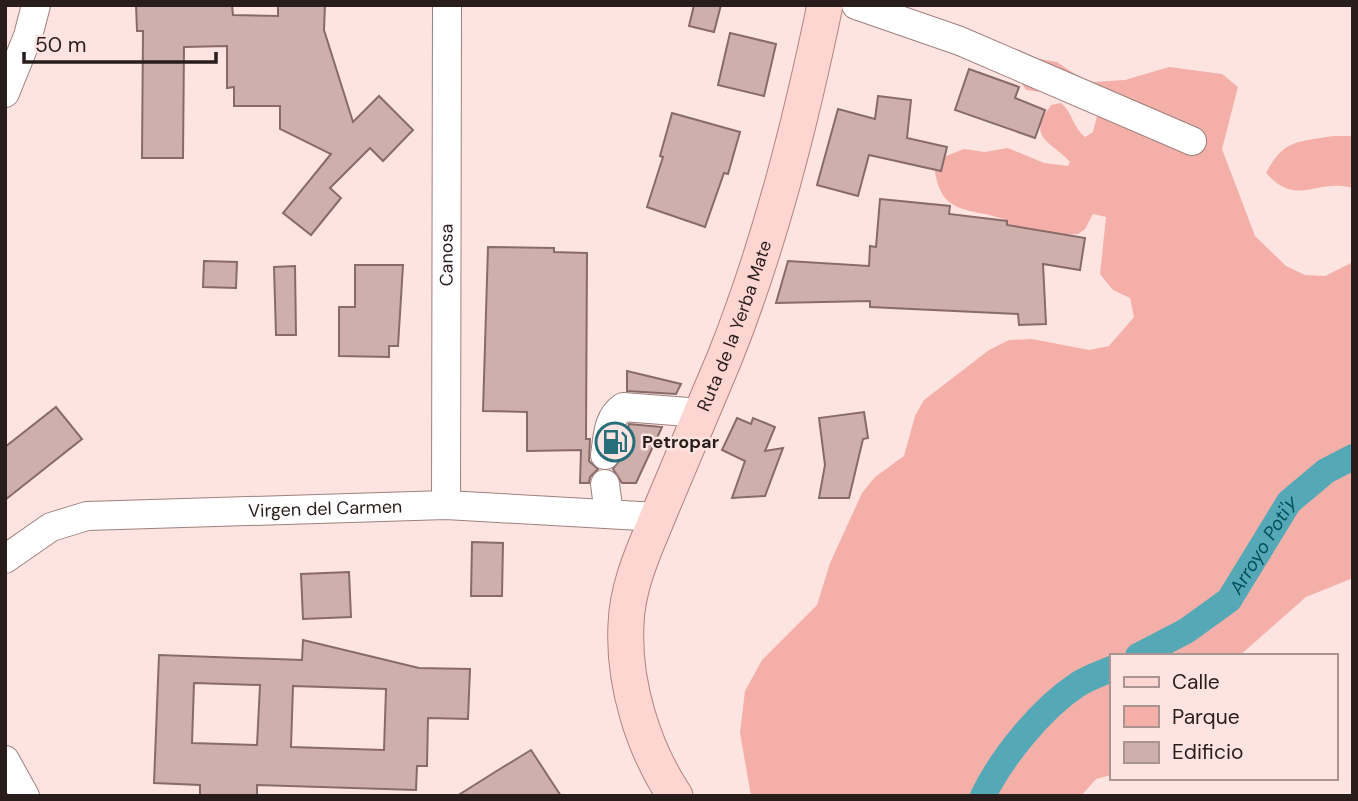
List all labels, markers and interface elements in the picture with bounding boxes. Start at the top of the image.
scale bar [24,21,217,65]
text: 50 m [35,31,86,59]
street label: Canosa [434,224,459,286]
street label: Ruta de la Yerba Mate [692,237,777,415]
fuel station icon: Petropar [594,421,636,463]
place label: Petropar [642,430,719,454]
water label: Arroyo Poti'y [1223,488,1303,600]
street label: Virgen del Carmen [248,494,403,523]
legend [1110,654,1337,780]
text: Calle [1172,668,1220,696]
text: Parque [1172,703,1240,731]
text: Edificio [1172,738,1243,766]

